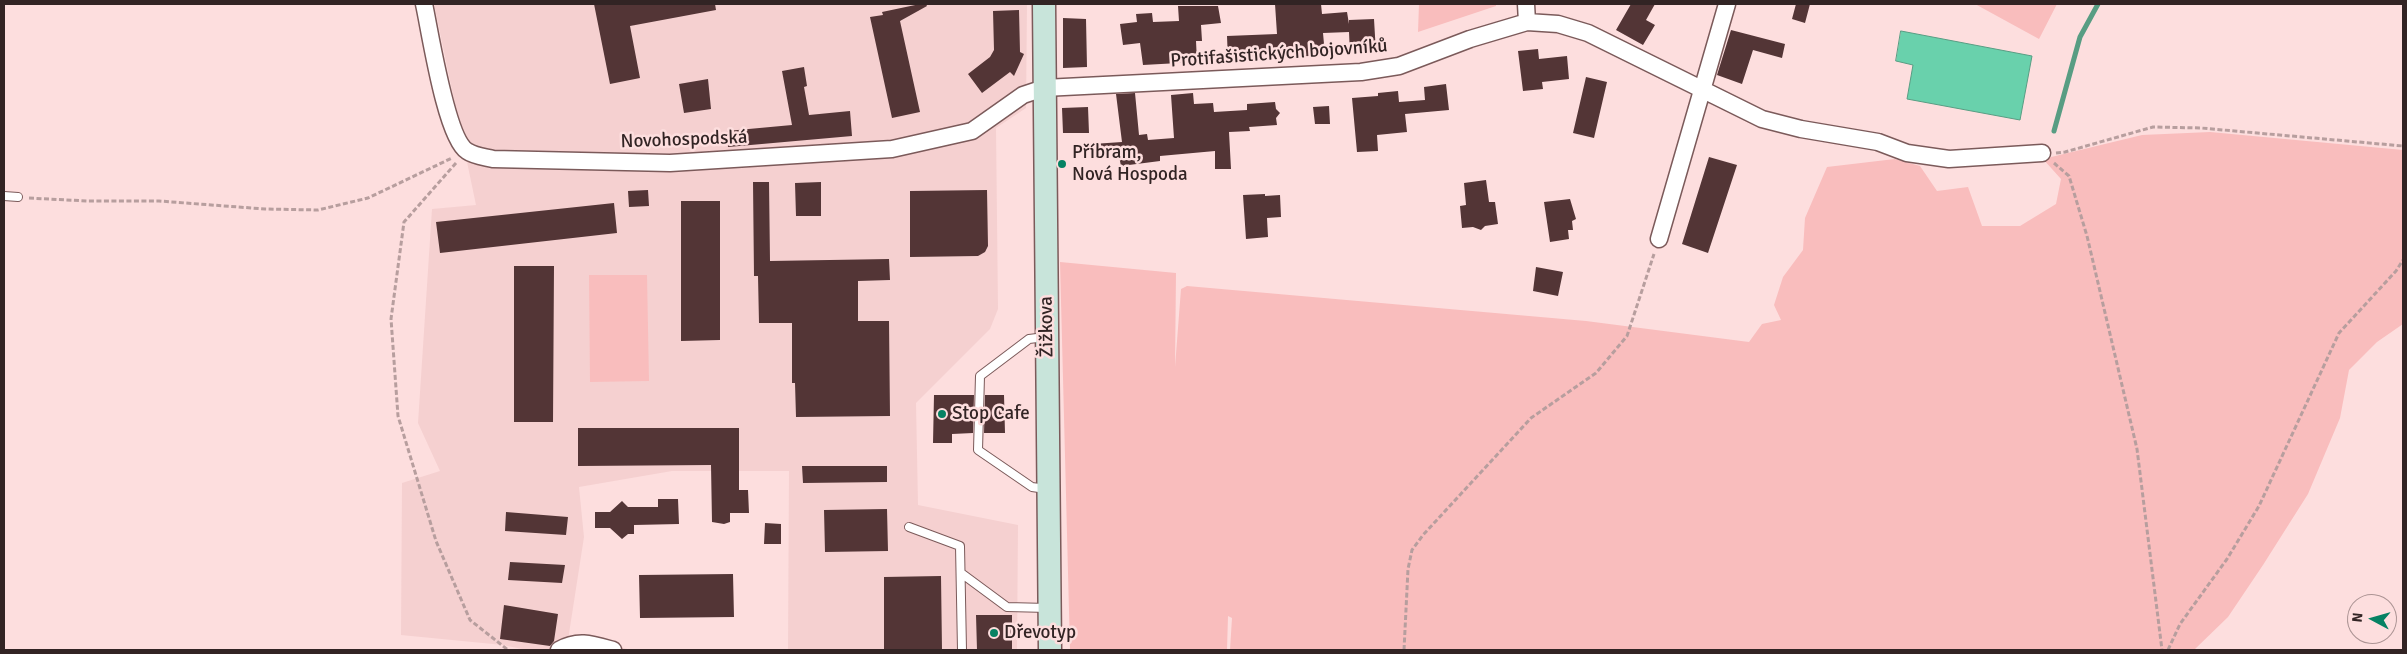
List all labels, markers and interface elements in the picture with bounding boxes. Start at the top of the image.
street label: Protifašistických bojovníků [1170,35,1388,73]
street label: Novohospodská [620,126,748,154]
place label: Příbram, Nová Hospoda [1072,142,1188,186]
marker: Příbram, Nová Hospoda [1056,158,1068,170]
street label: Žižkova [1035,296,1059,358]
place label: Stop Cafe [952,403,1030,425]
marker: Stop Cafe [936,408,948,420]
north arrow [2347,594,2397,644]
text: N [2349,612,2367,623]
place label: Dřevotyp [1004,622,1076,644]
marker: Dřevotyp [988,627,1000,639]

